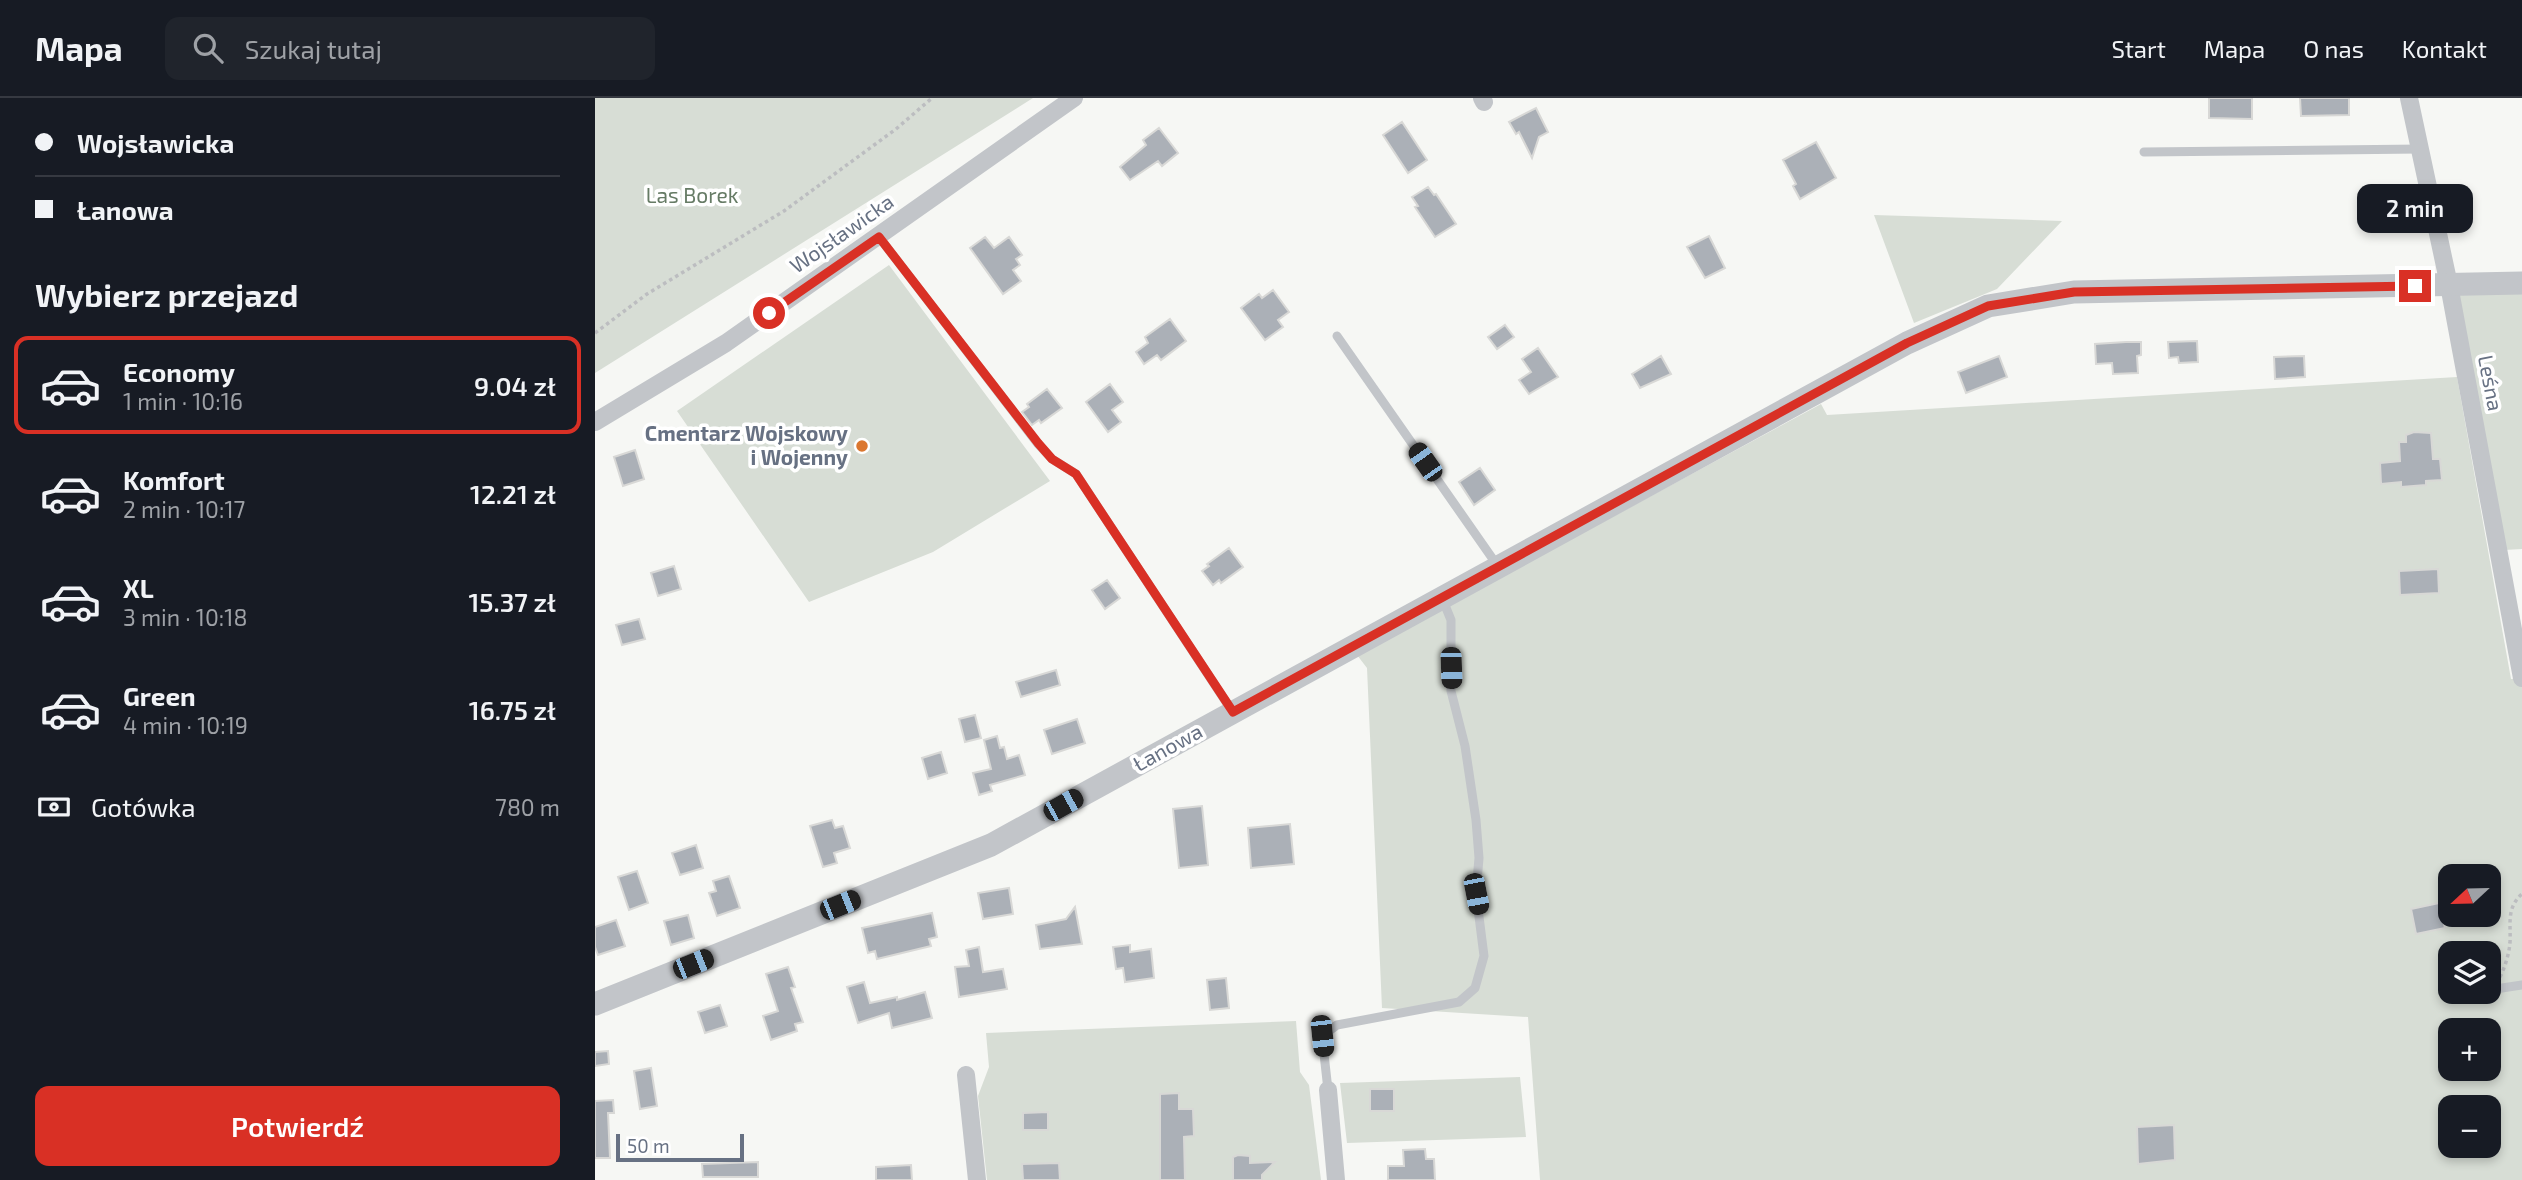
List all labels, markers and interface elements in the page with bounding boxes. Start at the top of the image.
search box [165,17,655,80]
text: Mapa [35,28,123,68]
icon: search [189,29,227,67]
text: Szukaj tutaj [245,33,382,64]
text: Start [2111,34,2166,63]
text: Mapa [2204,34,2265,63]
text: O nas [2303,34,2364,63]
text: Kontakt [2402,34,2487,63]
text: Wojsławicka [77,127,234,158]
park label: Las Borek [646,182,739,207]
callout: 2 min [2357,184,2473,234]
street label: Wojsławicka [784,188,898,278]
text: Łanowa [77,194,173,225]
text: 2 min [2386,194,2444,222]
route end [2399,270,2431,302]
text: Wybierz przejazd [35,275,298,313]
route start [753,297,785,329]
street label: Leśna [2474,353,2509,413]
icon: car [39,354,102,417]
text: Economy [123,356,235,387]
text: 9.04 zł [474,370,556,401]
text: 1 min · 10:16 [123,387,243,415]
place label: Cmentarz Wojskowy i Wojenny [645,420,848,470]
marker: Cmentarz Wojskowy i Wojenny [854,438,870,454]
car [1405,439,1446,485]
icon: car [39,462,102,525]
text: Komfort [123,464,225,495]
text: 12.21 zł [470,478,556,509]
text: 2 min · 10:17 [123,495,245,523]
icon: car [39,570,102,633]
text: XL [123,572,154,603]
text: 15.37 zł [468,586,556,617]
text: 3 min · 10:18 [123,603,247,631]
car [1440,647,1463,689]
icon: car [39,678,102,741]
text: Green [123,680,196,711]
text: 16.75 zł [469,694,556,725]
text: 4 min · 10:19 [123,711,248,739]
street label: Łanowa [1128,718,1206,776]
car [1040,786,1087,824]
icon: cash [35,788,73,826]
text: Gotówka [91,791,196,822]
text: 780 m [495,793,560,821]
north arrow [2438,864,2501,928]
map controls [2438,864,2501,1158]
car [1462,871,1491,917]
car [817,887,864,923]
button: layers [2438,941,2501,1004]
car [670,946,717,982]
car [1310,1014,1335,1058]
button: + [2438,1018,2501,1081]
button: Potwierdź [35,1086,560,1166]
button: − [2438,1095,2501,1158]
scale bar [616,1131,744,1163]
text: 50 m [627,1134,670,1157]

